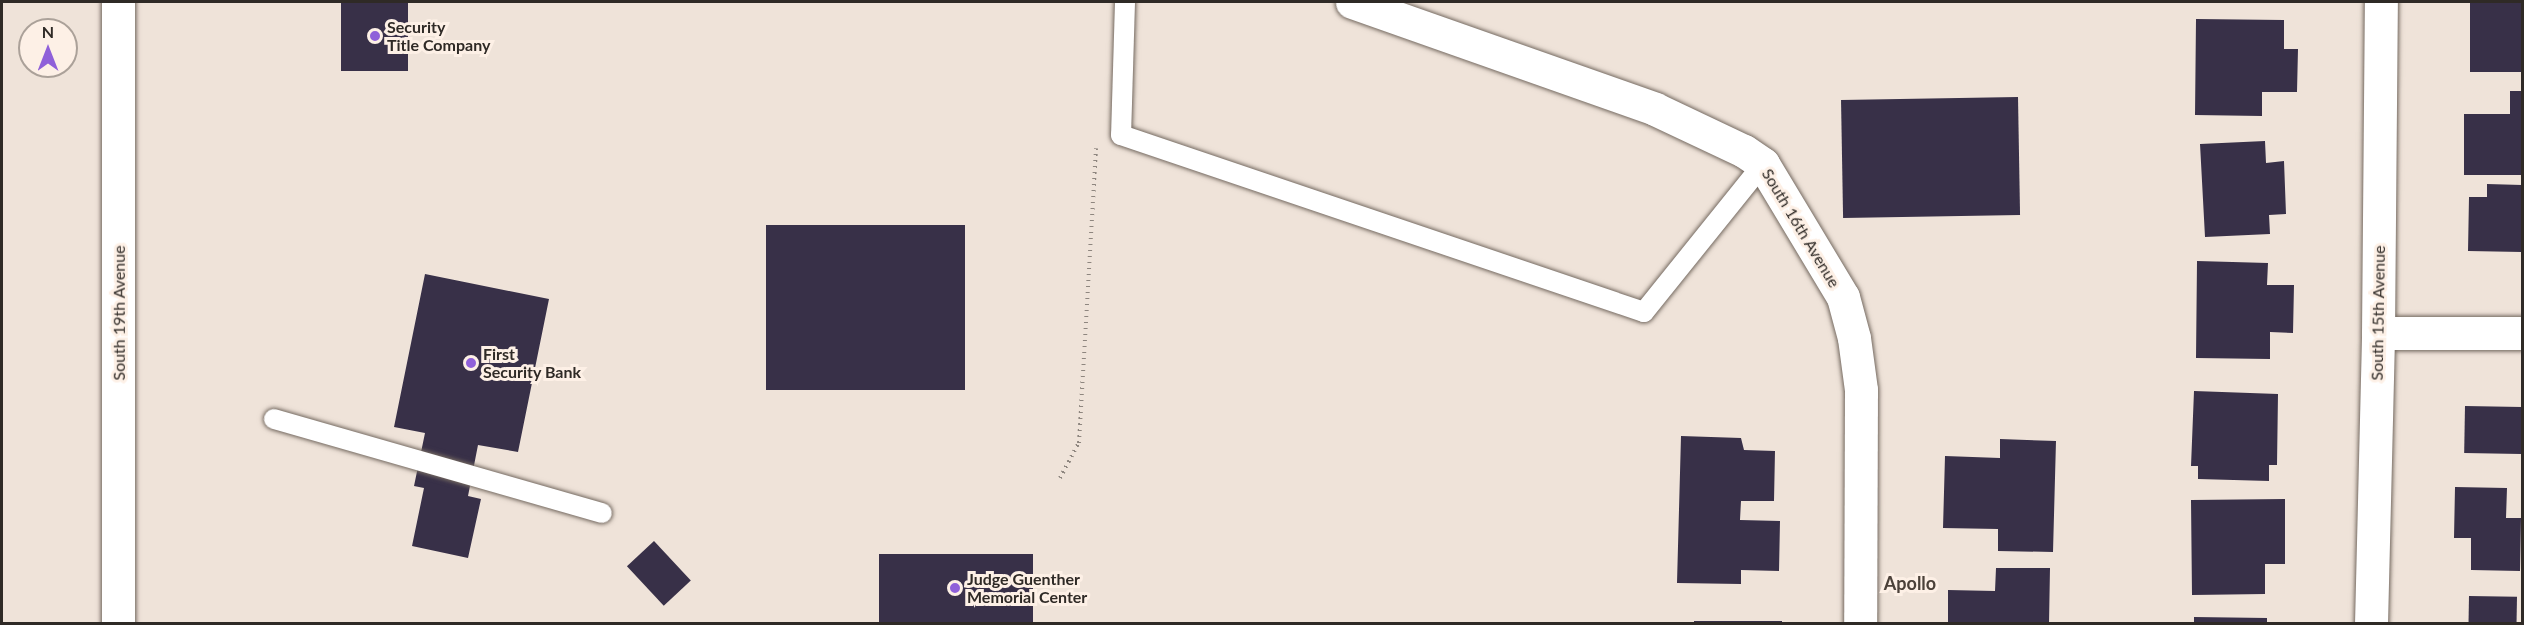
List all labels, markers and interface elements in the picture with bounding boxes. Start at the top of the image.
place label: Security Title Company [387,17,490,55]
north arrow [18,18,78,78]
text: N [42,22,54,41]
marker: Security Title Company [368,29,382,43]
street label: South 16th Avenue [1758,165,1844,291]
street label: South 19th Avenue [109,245,129,381]
street label: South 15th Avenue [2367,245,2389,381]
place label: First Security Bank [483,344,581,382]
marker: First Security Bank [464,356,478,370]
place label: Judge Guenther Memorial Center [967,569,1087,607]
district label: Apollo [1884,572,1936,594]
marker: Judge Guenther Memorial Center [948,581,962,595]

